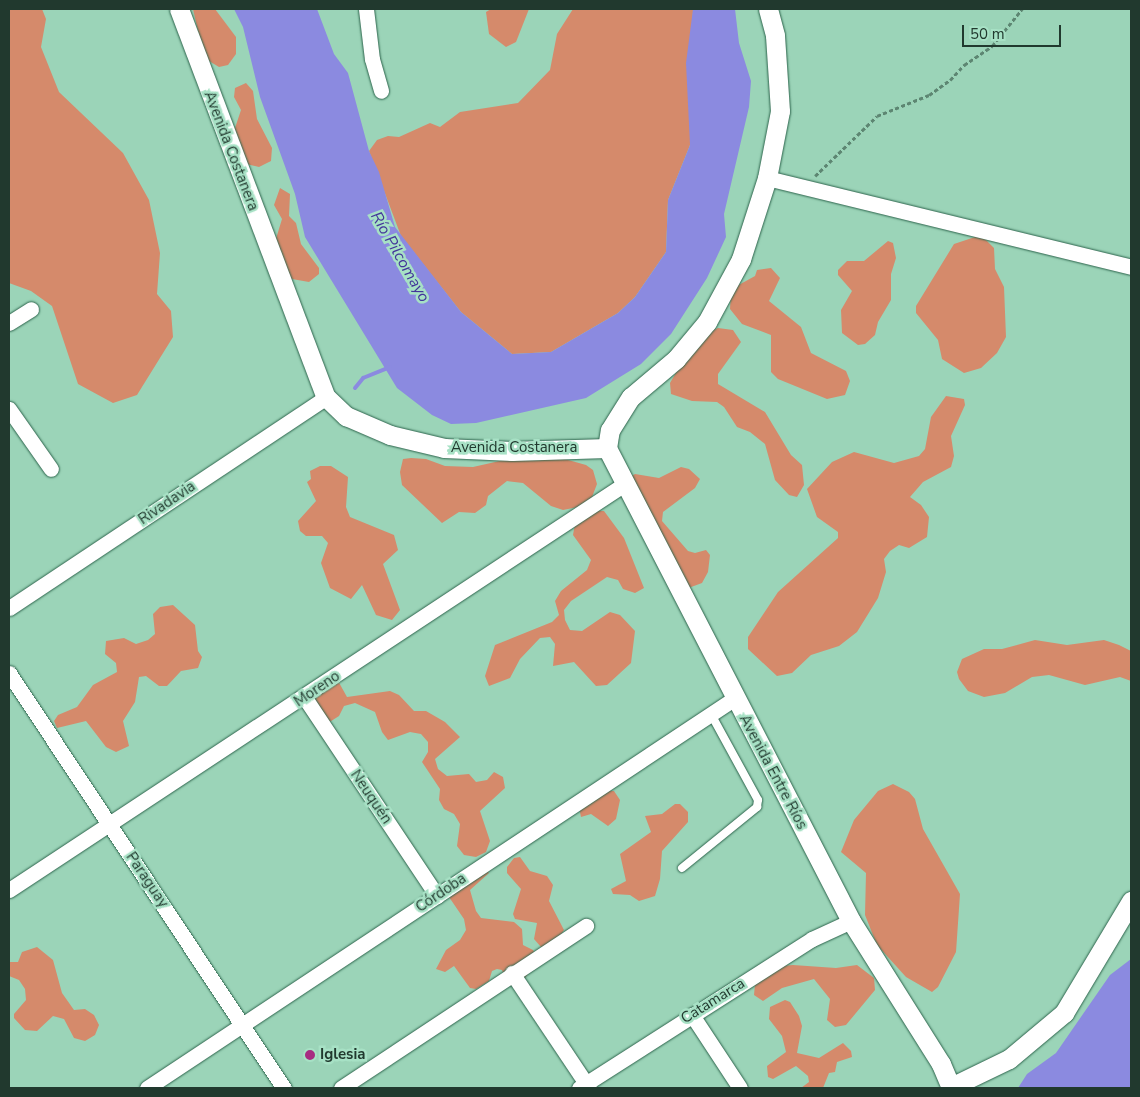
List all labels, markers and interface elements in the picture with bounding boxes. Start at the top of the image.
scale bar [965,15,1064,47]
text: 50 m [970,24,1005,44]
street label: Avenida Costanera [200,89,262,213]
water label: Río Pilcomayo [366,208,434,306]
street label: Avenida Costanera [451,439,577,457]
street label: Rivadavia [135,477,199,529]
street label: Moreno [291,667,343,711]
street label: Avenida Entre Ríos [735,712,811,832]
street label: Neuquén [346,767,396,827]
street label: Paraguay [122,849,172,911]
street label: Córdoba [412,870,470,916]
street label: Catamarca [678,974,748,1028]
place label: Iglesia [320,1046,365,1064]
marker: Iglesia [304,1049,316,1061]

